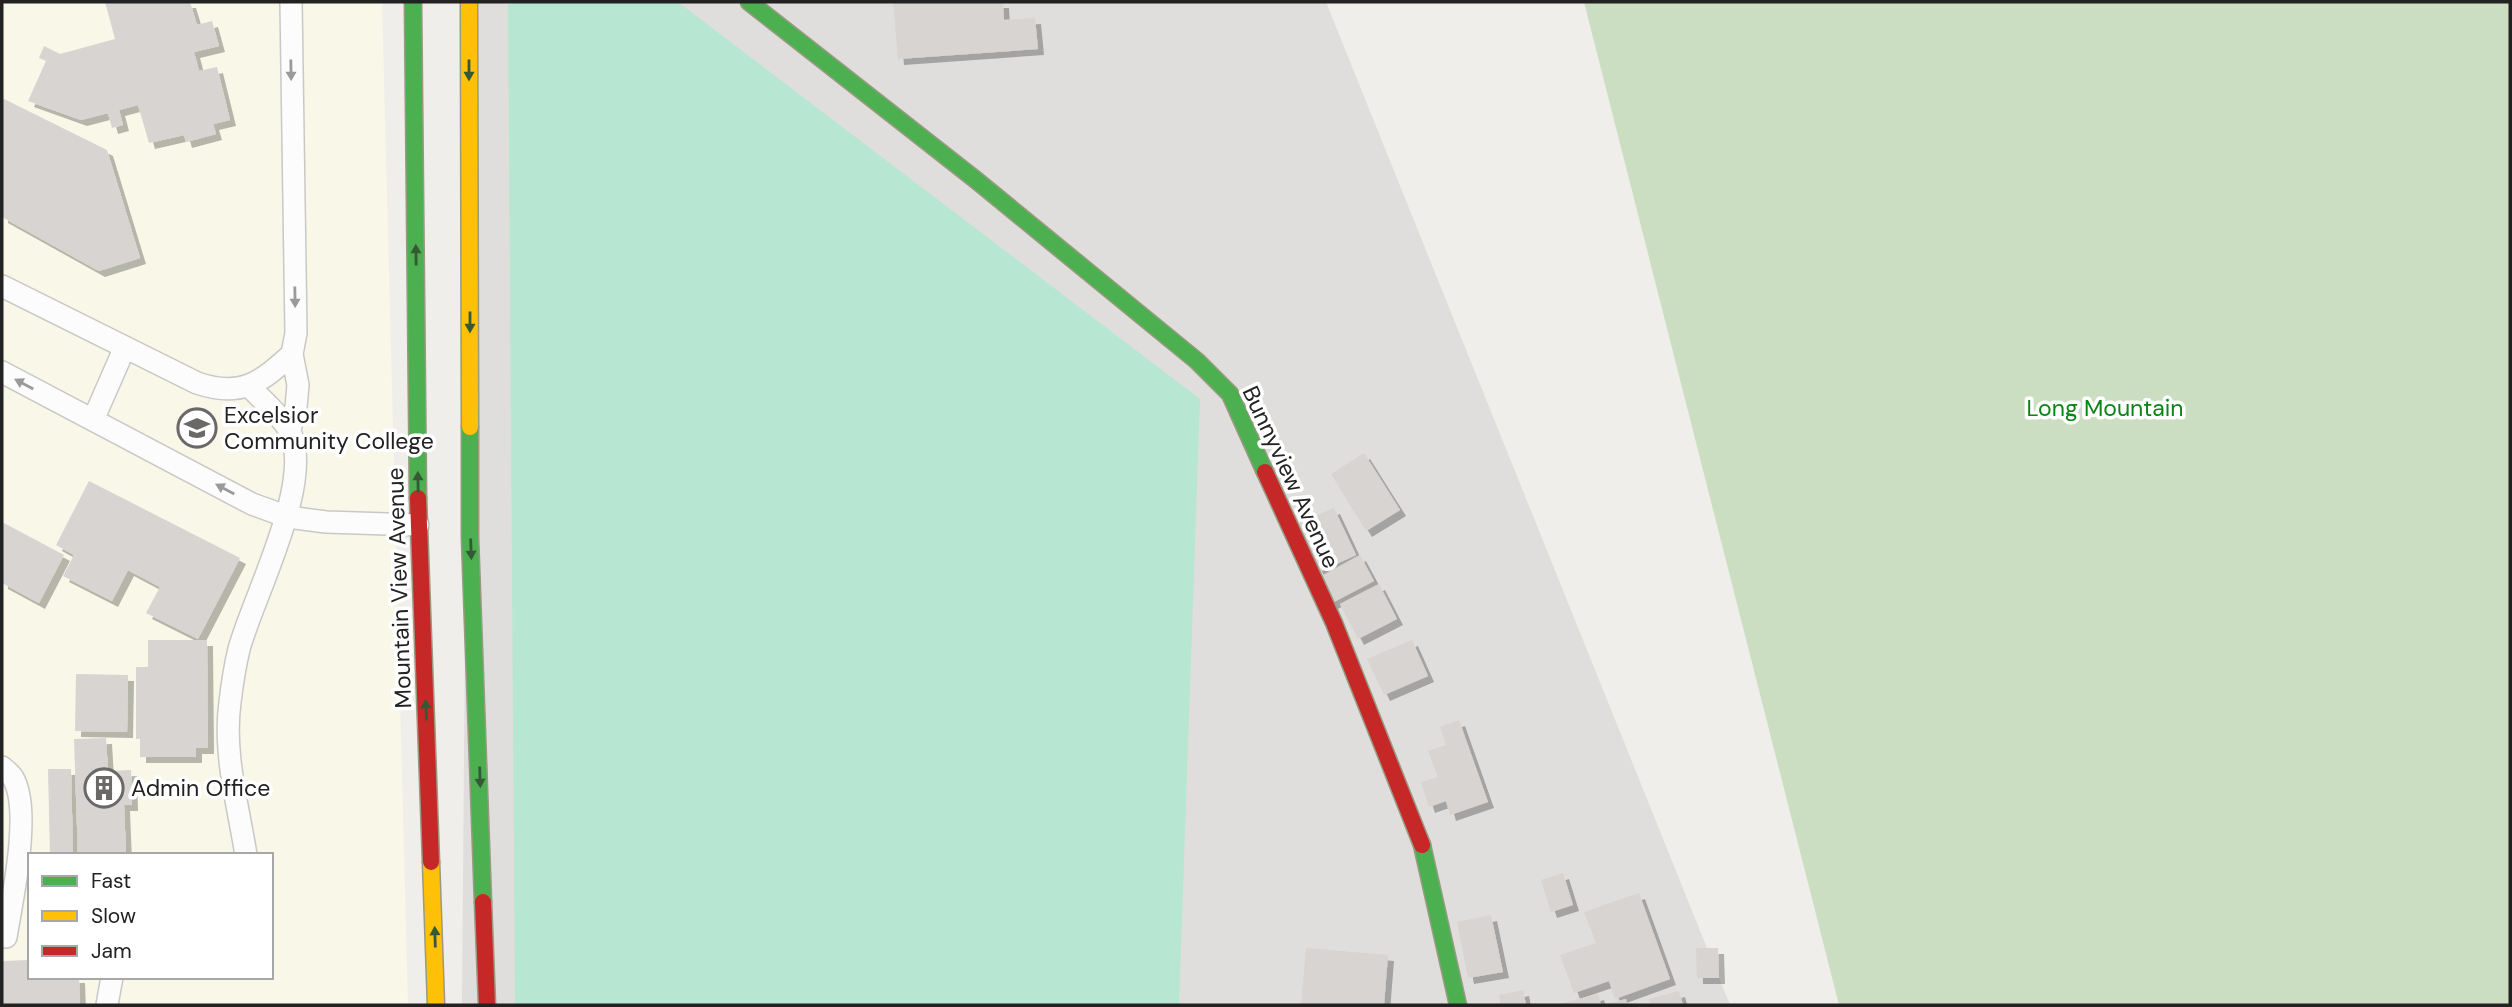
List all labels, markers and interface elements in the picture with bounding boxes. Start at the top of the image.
one-way arrow [285,59,297,81]
one-way arrow [463,59,475,81]
one-way arrow [410,244,422,266]
one-way arrow [289,287,301,309]
one-way arrow [464,311,476,333]
one-way arrow [14,378,34,389]
street label: Bunnyview Avenue [1236,381,1346,573]
park label: Long Mountain [2026,393,2184,423]
place label: Excelsior Community College [224,400,434,456]
school or university icon: Excelsior Community College [176,407,218,449]
street label: Mountain View Avenue [380,467,418,709]
one-way arrow [412,471,424,493]
one-way arrow [215,484,235,495]
one-way arrow [465,539,476,561]
one-way arrow [420,698,431,720]
one-way arrow [474,766,485,788]
building icon: Admin Office [83,767,125,809]
place label: Admin Office [131,773,270,803]
legend [28,853,273,979]
text: Fast [91,867,131,895]
text: Slow [91,902,136,930]
one-way arrow [430,926,441,948]
text: Jam [91,937,132,965]

